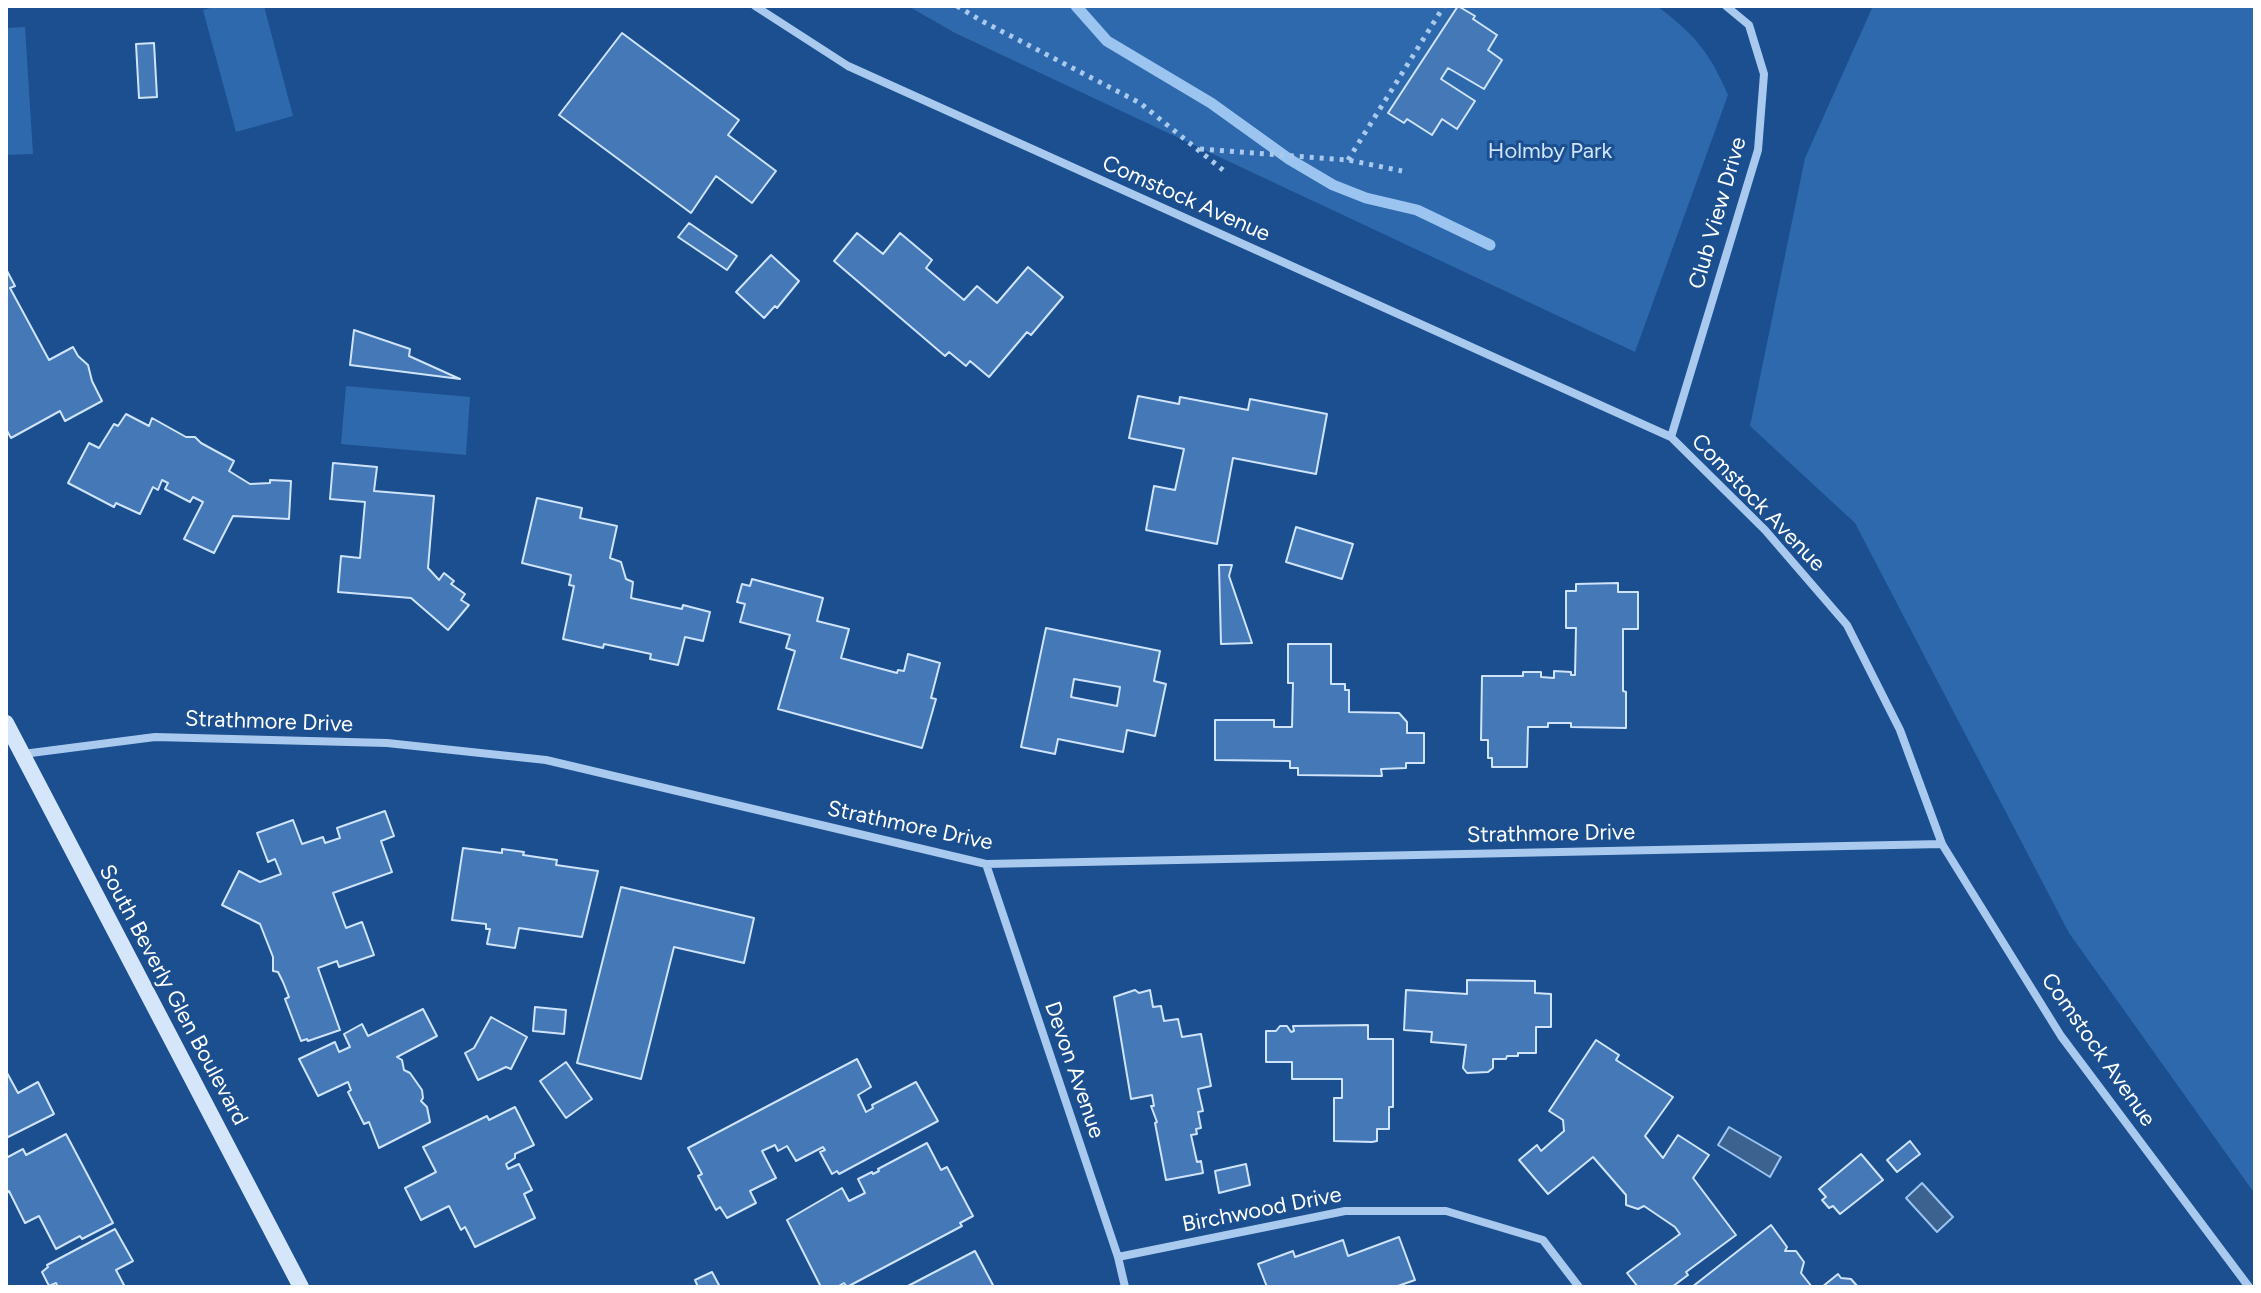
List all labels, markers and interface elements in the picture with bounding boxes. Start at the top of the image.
street label: Club View Drive [1684,134,1752,292]
park label: Holmby Park [1488,139,1612,165]
street label: Comstock Avenue [1098,150,1274,248]
street label: Comstock Avenue [1686,429,1830,577]
street label: Strathmore Drive [184,706,354,738]
street label: Strathmore Drive [825,796,995,856]
street label: Strathmore Drive [1467,819,1635,849]
street label: South Beverly Glen Boulevard [93,860,253,1130]
street label: Comstock Avenue [2035,968,2161,1132]
street label: Devon Avenue [1038,998,1110,1142]
street label: Birchwood Drive [1180,1182,1344,1238]

